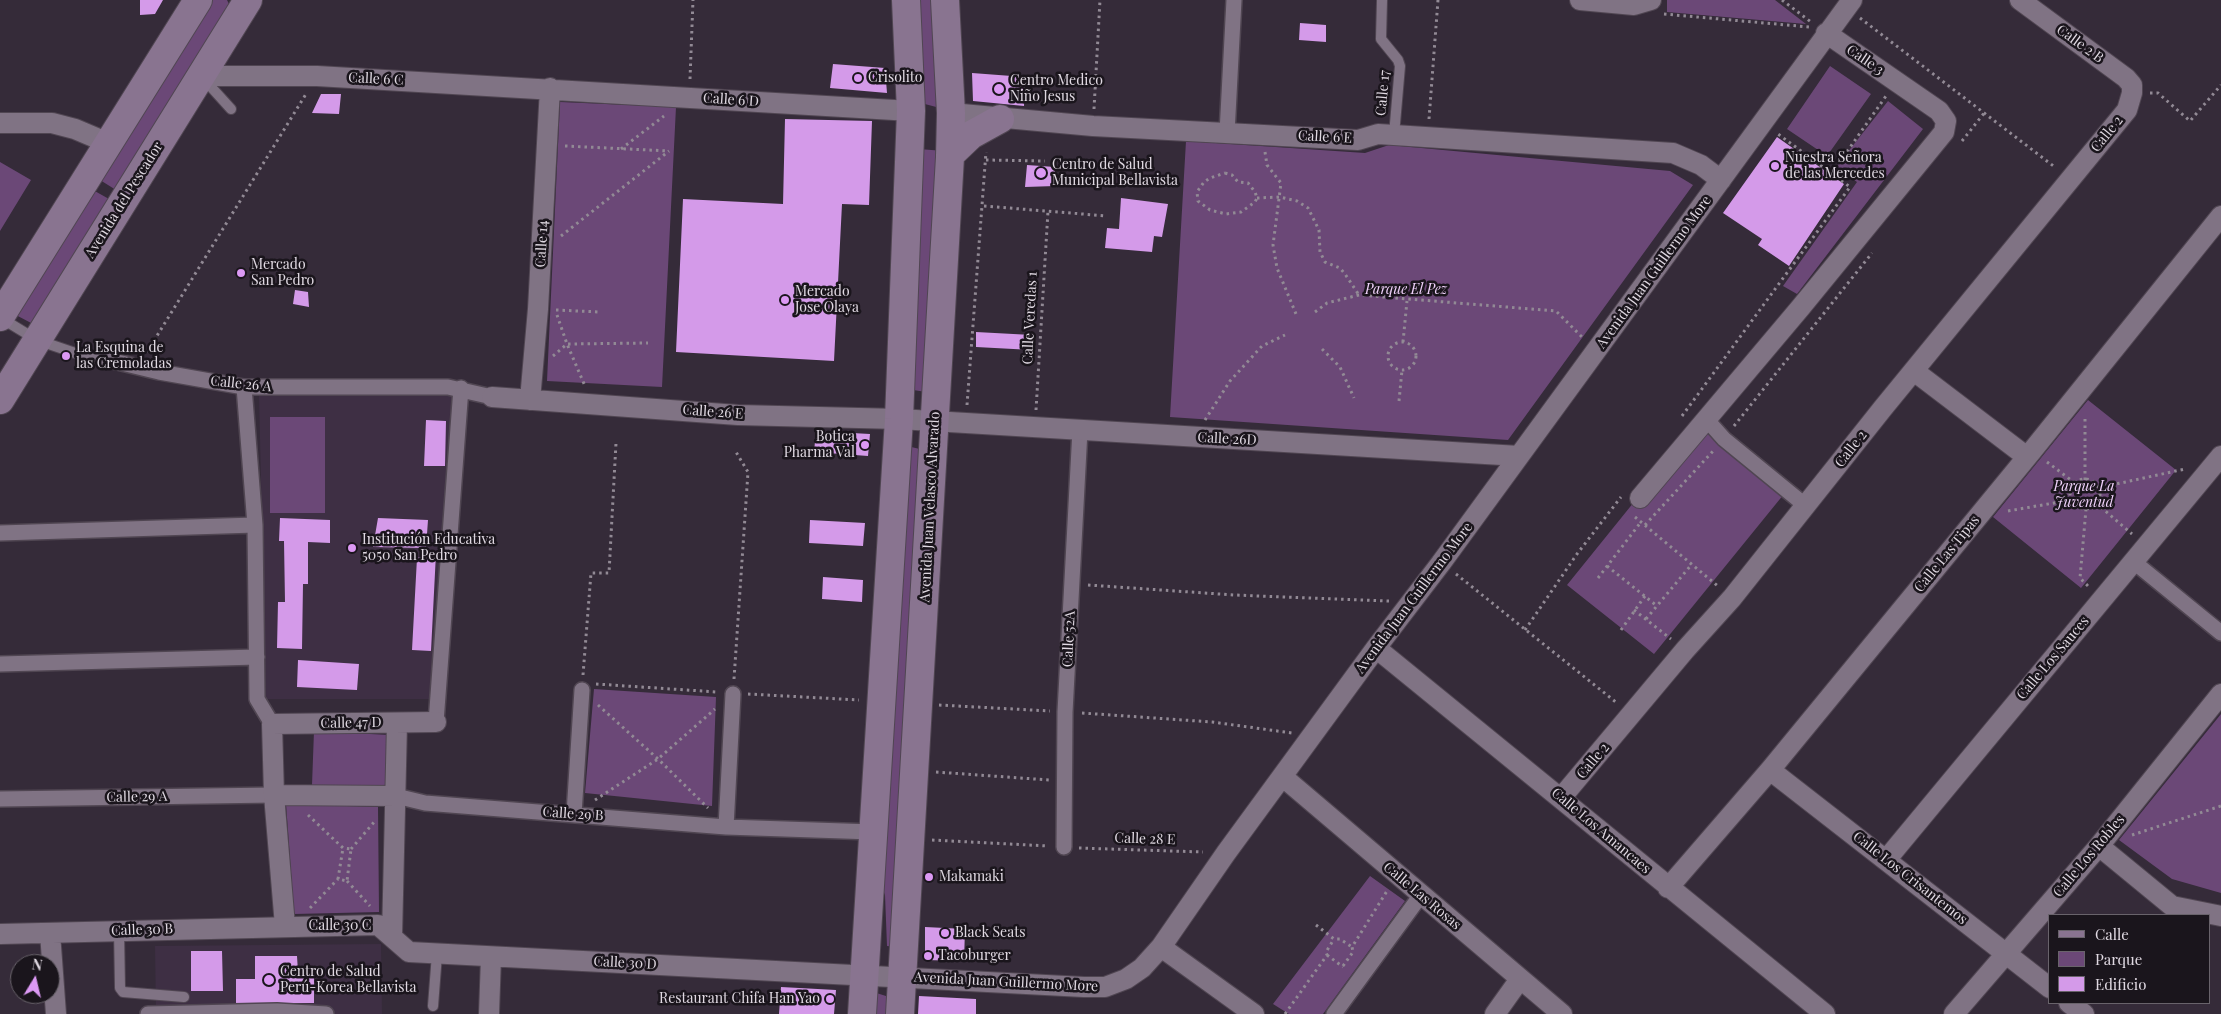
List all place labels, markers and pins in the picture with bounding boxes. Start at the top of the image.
place label: Crisolito [868,70,922,86]
marker: Crisolito [852,72,864,84]
place label: Centro Medico Niño Jesus [1010,73,1103,105]
marker: Centro Medico Niño Jesus [992,82,1006,96]
place label: Nuestra Señora de las Mercedes [1785,150,1885,182]
place label: Centro de Salud Municipal Bellavista [1052,157,1178,190]
marker: Nuestra Señora de las Mercedes [1769,160,1781,172]
marker: Centro de Salud Municipal Bellavista [1034,166,1048,180]
place label: Mercado San Pedro [251,257,314,290]
marker: Mercado San Pedro [235,267,247,279]
place label: Mercado Jose Olaya [795,284,859,316]
marker: Mercado Jose Olaya [779,294,791,306]
place label: La Esquina de las Cremoladas [76,340,172,372]
marker: La Esquina de las Cremoladas [60,350,72,362]
place label: Botica Pharma Val [784,429,855,462]
marker: Botica Pharma Val [859,439,871,451]
place label: Institución Educativa 5050 San Pedro [362,532,495,564]
marker: Institución Educativa 5050 San Pedro [346,542,358,554]
place label: Makamaki [939,869,1004,885]
marker: Makamaki [923,871,935,883]
place label: Black Seats [955,925,1025,941]
marker: Black Seats [939,927,951,939]
place label: Tacoburger [938,948,1011,964]
marker: Tacoburger [922,950,934,962]
place label: Centro de Salud Perú-Korea Bellavista [280,964,416,996]
marker: Centro de Salud Perú-Korea Bellavista [262,973,276,987]
place label: Restaurant Chifa Han Yao [659,991,820,1007]
marker: Restaurant Chifa Han Yao [824,993,836,1005]

